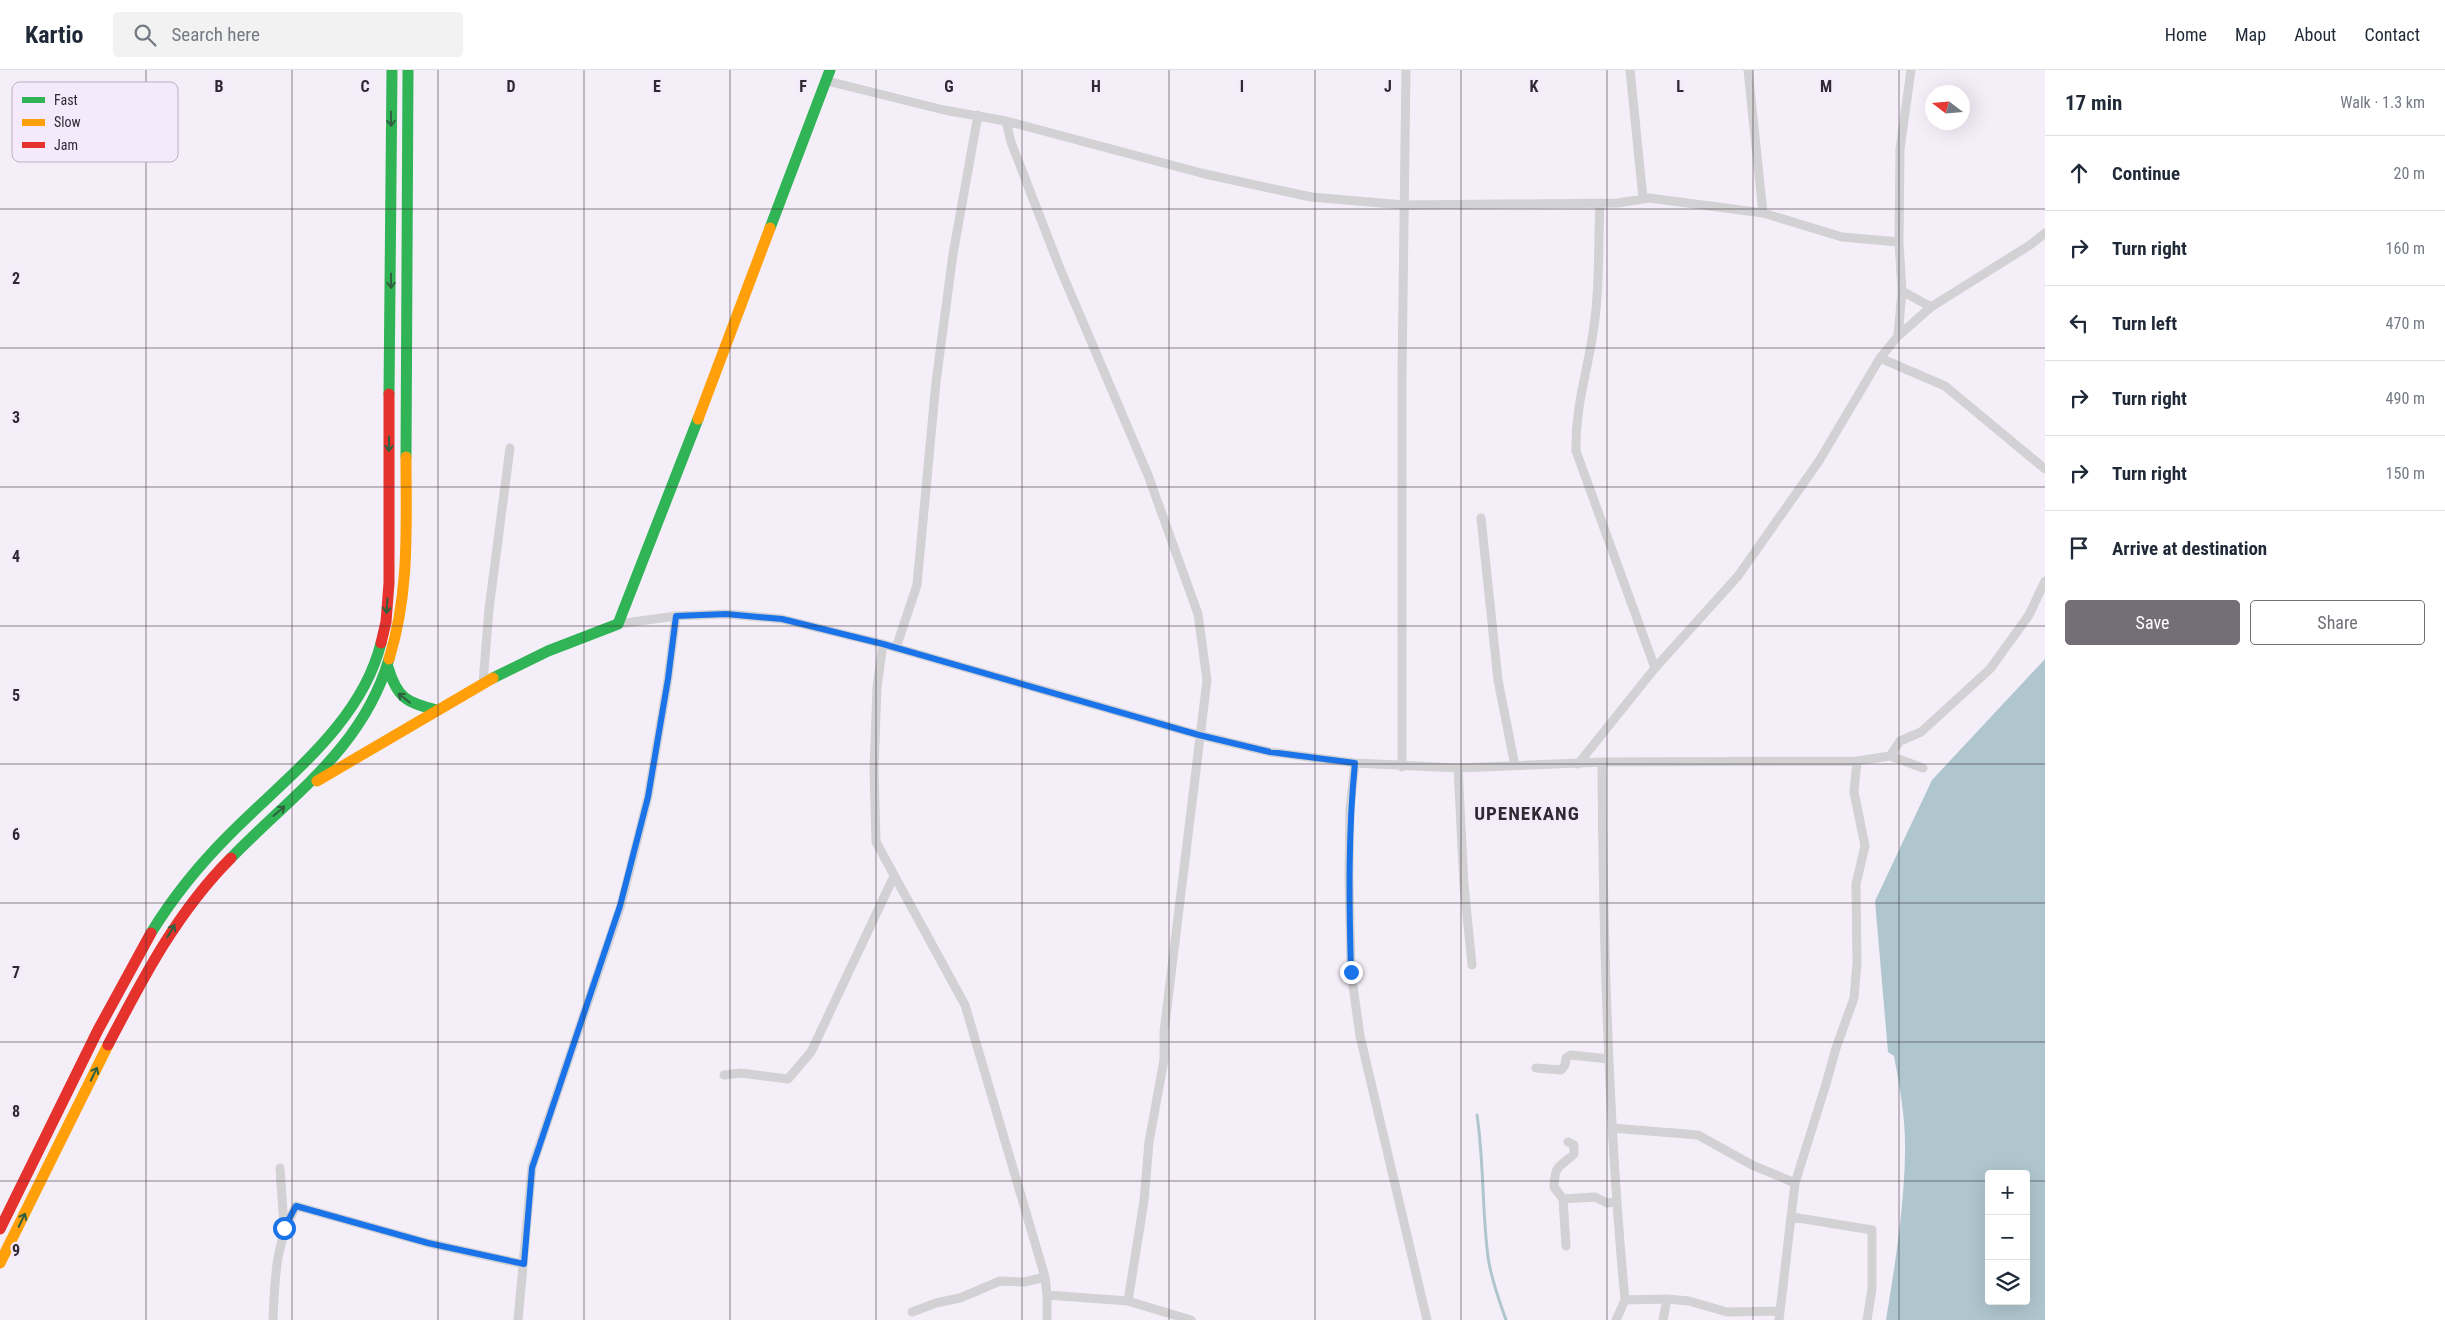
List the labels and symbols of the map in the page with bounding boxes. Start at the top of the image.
text: B [215,77,224,96]
text: C [360,77,370,96]
text: D [506,77,516,96]
text: E [653,77,661,96]
text: F [799,77,807,96]
text: G [944,77,954,96]
text: H [1091,77,1101,96]
text: I [1240,77,1244,96]
text: J [1384,77,1392,96]
text: K [1530,77,1539,96]
text: L [1676,77,1684,96]
text: M [1820,77,1832,96]
legend [12,82,178,162]
north arrow [1925,85,1970,130]
text: Fast [54,92,78,108]
one-way arrow [386,110,396,126]
text: Slow [54,114,81,130]
text: Jam [54,137,78,153]
text: 2 [12,269,20,288]
one-way arrow [386,272,396,289]
text: 3 [12,408,20,427]
one-way arrow [384,435,394,451]
text: 4 [12,547,20,566]
one-way arrow [382,598,391,614]
text: 5 [12,686,20,705]
one-way arrow [397,693,411,703]
district label: UPENEKANG [1474,802,1580,825]
one-way arrow [273,805,286,816]
text: 6 [12,825,20,844]
one-way arrow [167,925,177,939]
route end [1340,961,1363,984]
text: 7 [12,963,20,982]
one-way arrow [90,1067,99,1082]
text: 8 [12,1102,20,1121]
one-way arrow [17,1212,27,1227]
route start [273,1217,296,1240]
text: 9 [12,1241,20,1260]

